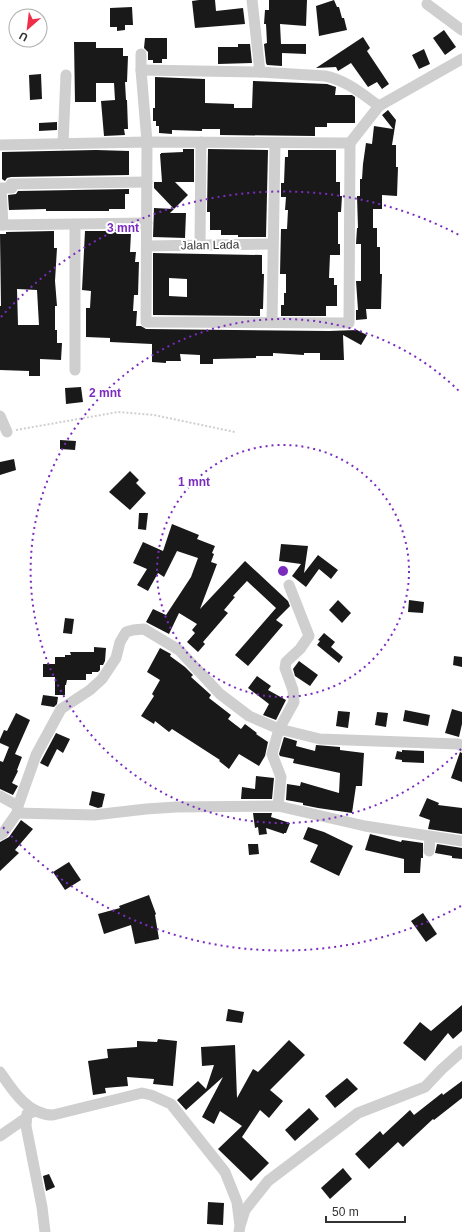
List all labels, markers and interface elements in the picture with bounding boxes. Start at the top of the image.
north arrow [8,8,48,48]
text: U [17,30,30,44]
text: 3 mnt [107,221,139,235]
street label: Jalan Lada [181,237,240,253]
text: 2 mnt [89,386,121,400]
text: 1 mnt [178,475,210,489]
centre of rings [276,564,290,578]
scale bar [326,1198,405,1224]
text: 50 m [332,1205,359,1219]

